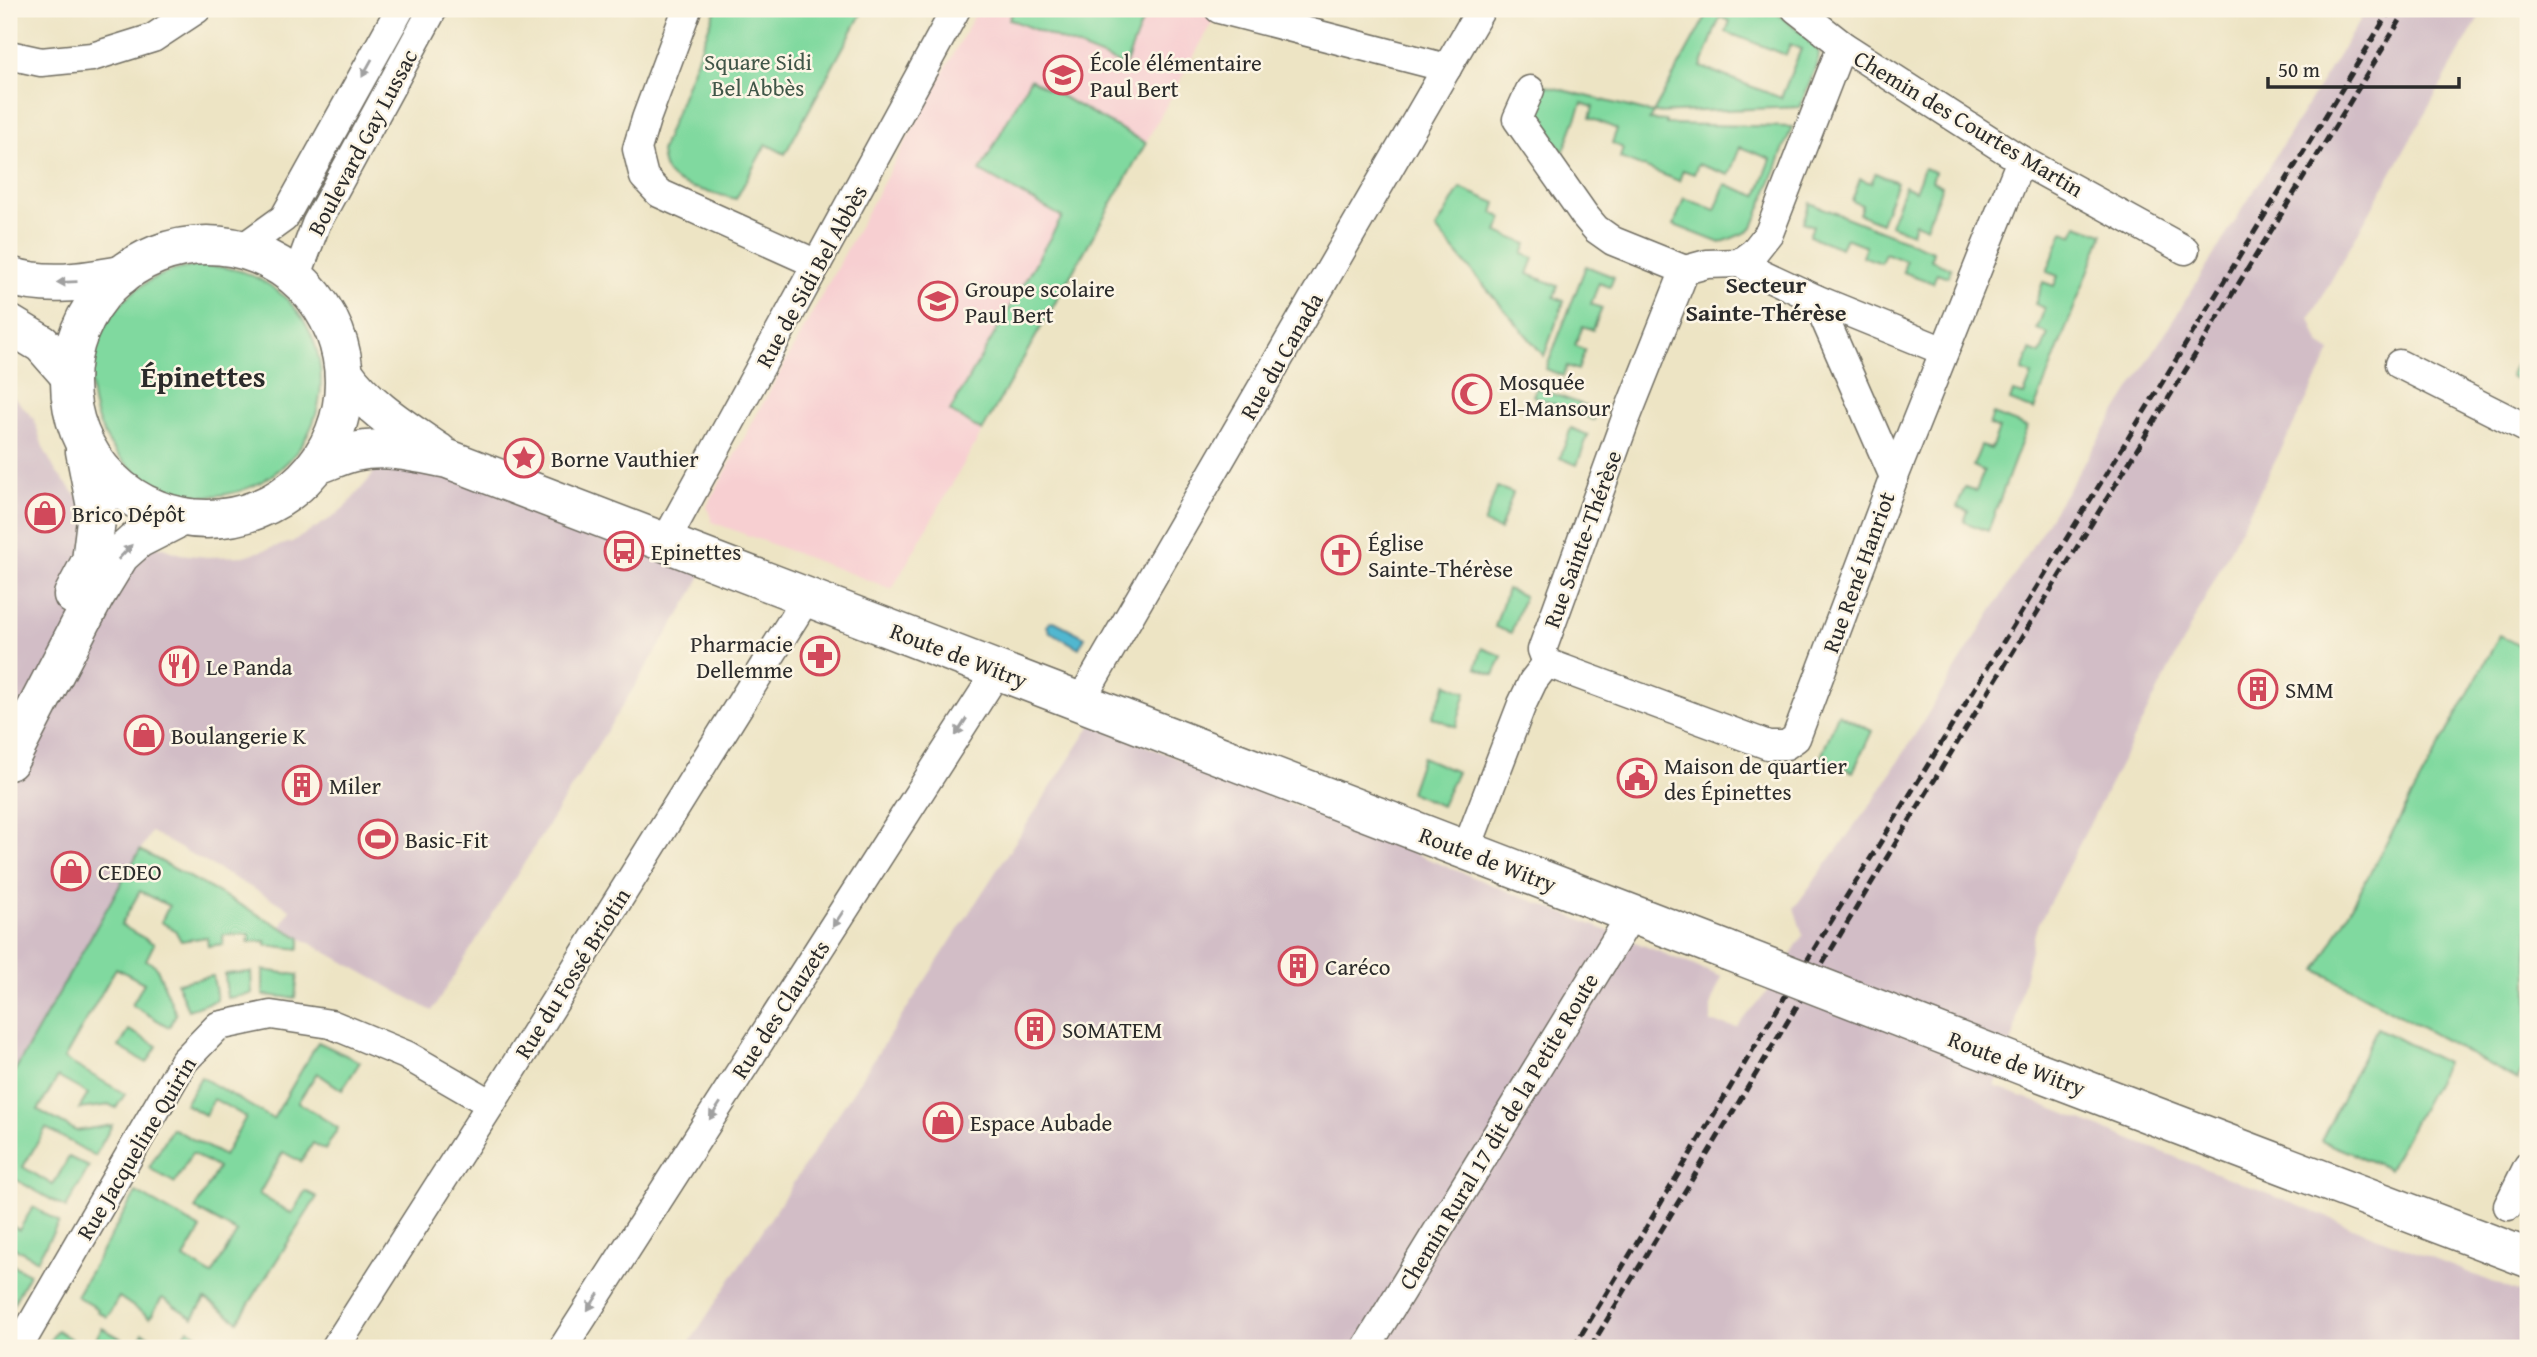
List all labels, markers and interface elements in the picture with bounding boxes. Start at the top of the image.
street label: Chemin des Courtes Martin [1848,41,2090,205]
street label: Boulevard Gay Lussac [299,43,425,241]
park label: Square Sidi Bel Abbès [704,45,812,104]
place label: École élémentaire Paul Bert [1090,46,1262,105]
scale bar [2268,46,2458,90]
school or university icon: École élémentaire Paul Bert [1042,54,1084,96]
text: 50 m [2278,54,2320,85]
one-way arrow [361,59,373,78]
street label: Rue de Sidi Bel Abbès [747,179,875,373]
district label: Secteur Sainte-Thérèse [1685,267,1847,330]
place label: Groupe scolaire Paul Bert [965,272,1115,331]
one-way arrow [56,276,78,288]
school or university icon: Groupe scolaire Paul Bert [917,280,959,322]
street label: Rue du Canada [1231,286,1331,426]
district label: Épinettes [140,354,266,398]
place label: Mosquée El-Mansour [1499,365,1611,424]
mosque icon: Mosquée El-Mansour [1451,373,1493,415]
place icon: Borne Vauthier [503,437,545,479]
place label: Borne Vauthier [551,442,699,475]
street label: Rue Sainte-Thérèse [1535,446,1629,632]
street label: Rue René Hanriot [1814,487,1902,657]
shop icon: Brico Dépôt [24,492,66,534]
place label: Brico Dépôt [72,497,185,530]
place label: Église Sainte-Thérèse [1368,526,1513,585]
bus stop icon: Epinettes [603,530,645,572]
church icon: Église Sainte-Thérèse [1320,534,1362,576]
place label: Epinettes [651,535,741,568]
one-way arrow [116,544,132,561]
street label: Route de Witry [886,614,1033,697]
place label: Pharmacie Dellemme [690,627,793,686]
pharmacy icon: Pharmacie Dellemme [799,635,841,677]
restaurant icon: Le Panda [158,645,200,687]
place label: Le Panda [206,650,292,683]
building icon: SMM [2237,668,2279,710]
place label: SMM [2285,673,2334,706]
shop icon: Boulangerie K [123,714,165,756]
one-way arrow [954,718,967,737]
place label: Boulangerie K [171,719,306,752]
place label: Maison de quartier des Épinettes [1664,749,1847,808]
public building icon: Maison de quartier des Épinettes [1616,757,1658,799]
building icon: Miler [281,764,323,806]
place label: Miler [329,769,382,802]
sports icon: Basic-Fit [357,818,399,860]
street label: Route de Witry [1415,818,1562,901]
place label: Basic-Fit [405,823,488,856]
shop icon: CEDEO [50,850,92,892]
place label: CEDEO [98,855,162,888]
street label: Rue du Fossé Briotin [506,881,638,1065]
one-way arrow [831,910,845,928]
street label: Rue des Clauzets [723,933,837,1085]
building icon: Caréco [1277,945,1319,987]
place label: Caréco [1325,950,1391,983]
street label: Chemin Rural 17 dit de la Petite Route [1390,966,1606,1296]
building icon: SOMATEM [1014,1008,1056,1050]
place label: SOMATEM [1062,1013,1162,1046]
street label: Route de Witry [1944,1022,2091,1105]
street label: Rue Jacqueline Quirin [68,1050,204,1246]
one-way arrow [709,1101,722,1120]
shop icon: Espace Aubade [922,1101,964,1143]
place label: Espace Aubade [970,1106,1112,1139]
one-way arrow [586,1292,599,1312]

